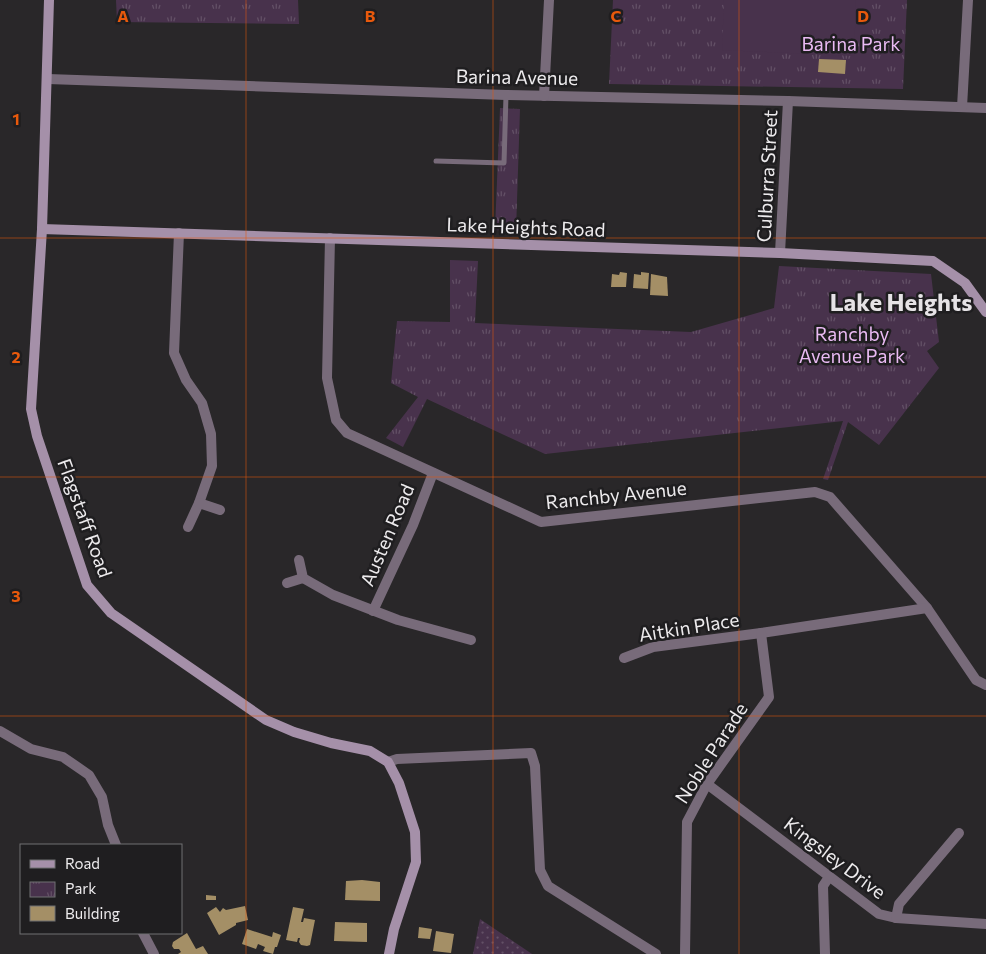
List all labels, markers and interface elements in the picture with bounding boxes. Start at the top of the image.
text: A [117,6,129,25]
text: B [365,6,376,25]
text: C [611,6,622,25]
text: D [857,6,869,25]
park label: Barina Park [802,32,900,55]
street label: Barina Avenue [456,64,578,89]
text: 1 [12,109,20,128]
street label: Culburra Street [752,109,781,243]
street label: Lake Heights Road [446,212,606,241]
district label: Lake Heights [830,287,972,316]
park label: Ranchby Avenue Park [799,322,905,367]
text: 2 [11,347,21,366]
street label: Flagstaff Road [53,455,118,580]
street label: Ranchby Avenue [544,476,688,513]
street label: Austen Road [355,480,418,589]
text: 3 [11,586,21,605]
street label: Aitkin Place [637,607,741,646]
street label: Noble Parade [669,698,752,807]
street label: Kingsley Drive [780,812,891,903]
legend [20,844,182,934]
text: Road [65,854,100,872]
text: Park [65,879,96,897]
text: Building [65,904,120,922]

